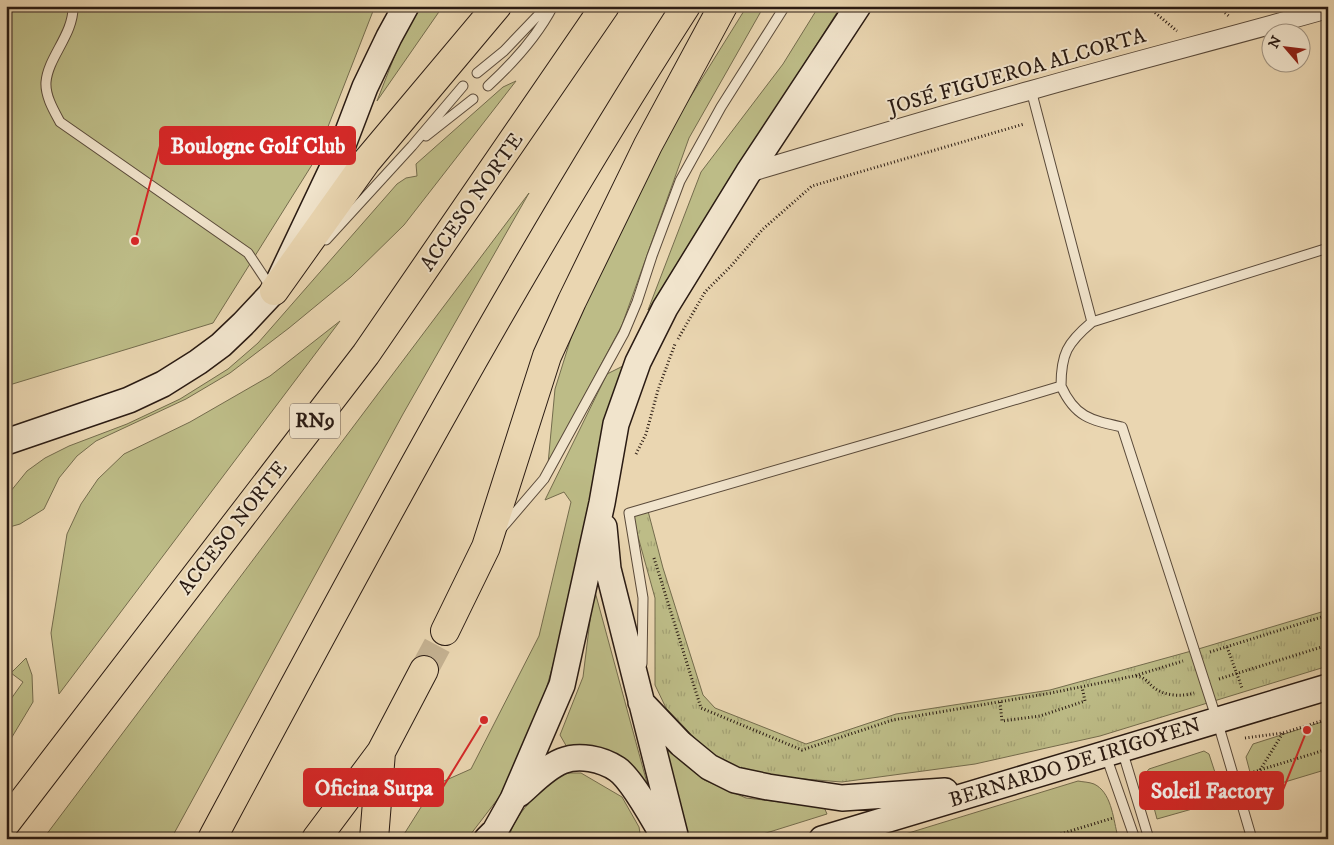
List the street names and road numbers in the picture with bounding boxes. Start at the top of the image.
street label: JOSÉ FIGUEROA ALCORTA [883,22,1149,122]
street label: ACCESO NORTE [415,128,529,276]
road number: RN9 [290,404,340,438]
street label: ACCESO NORTE [173,456,293,600]
street label: BERNARDO DE IRIGOYEN [946,712,1204,814]

